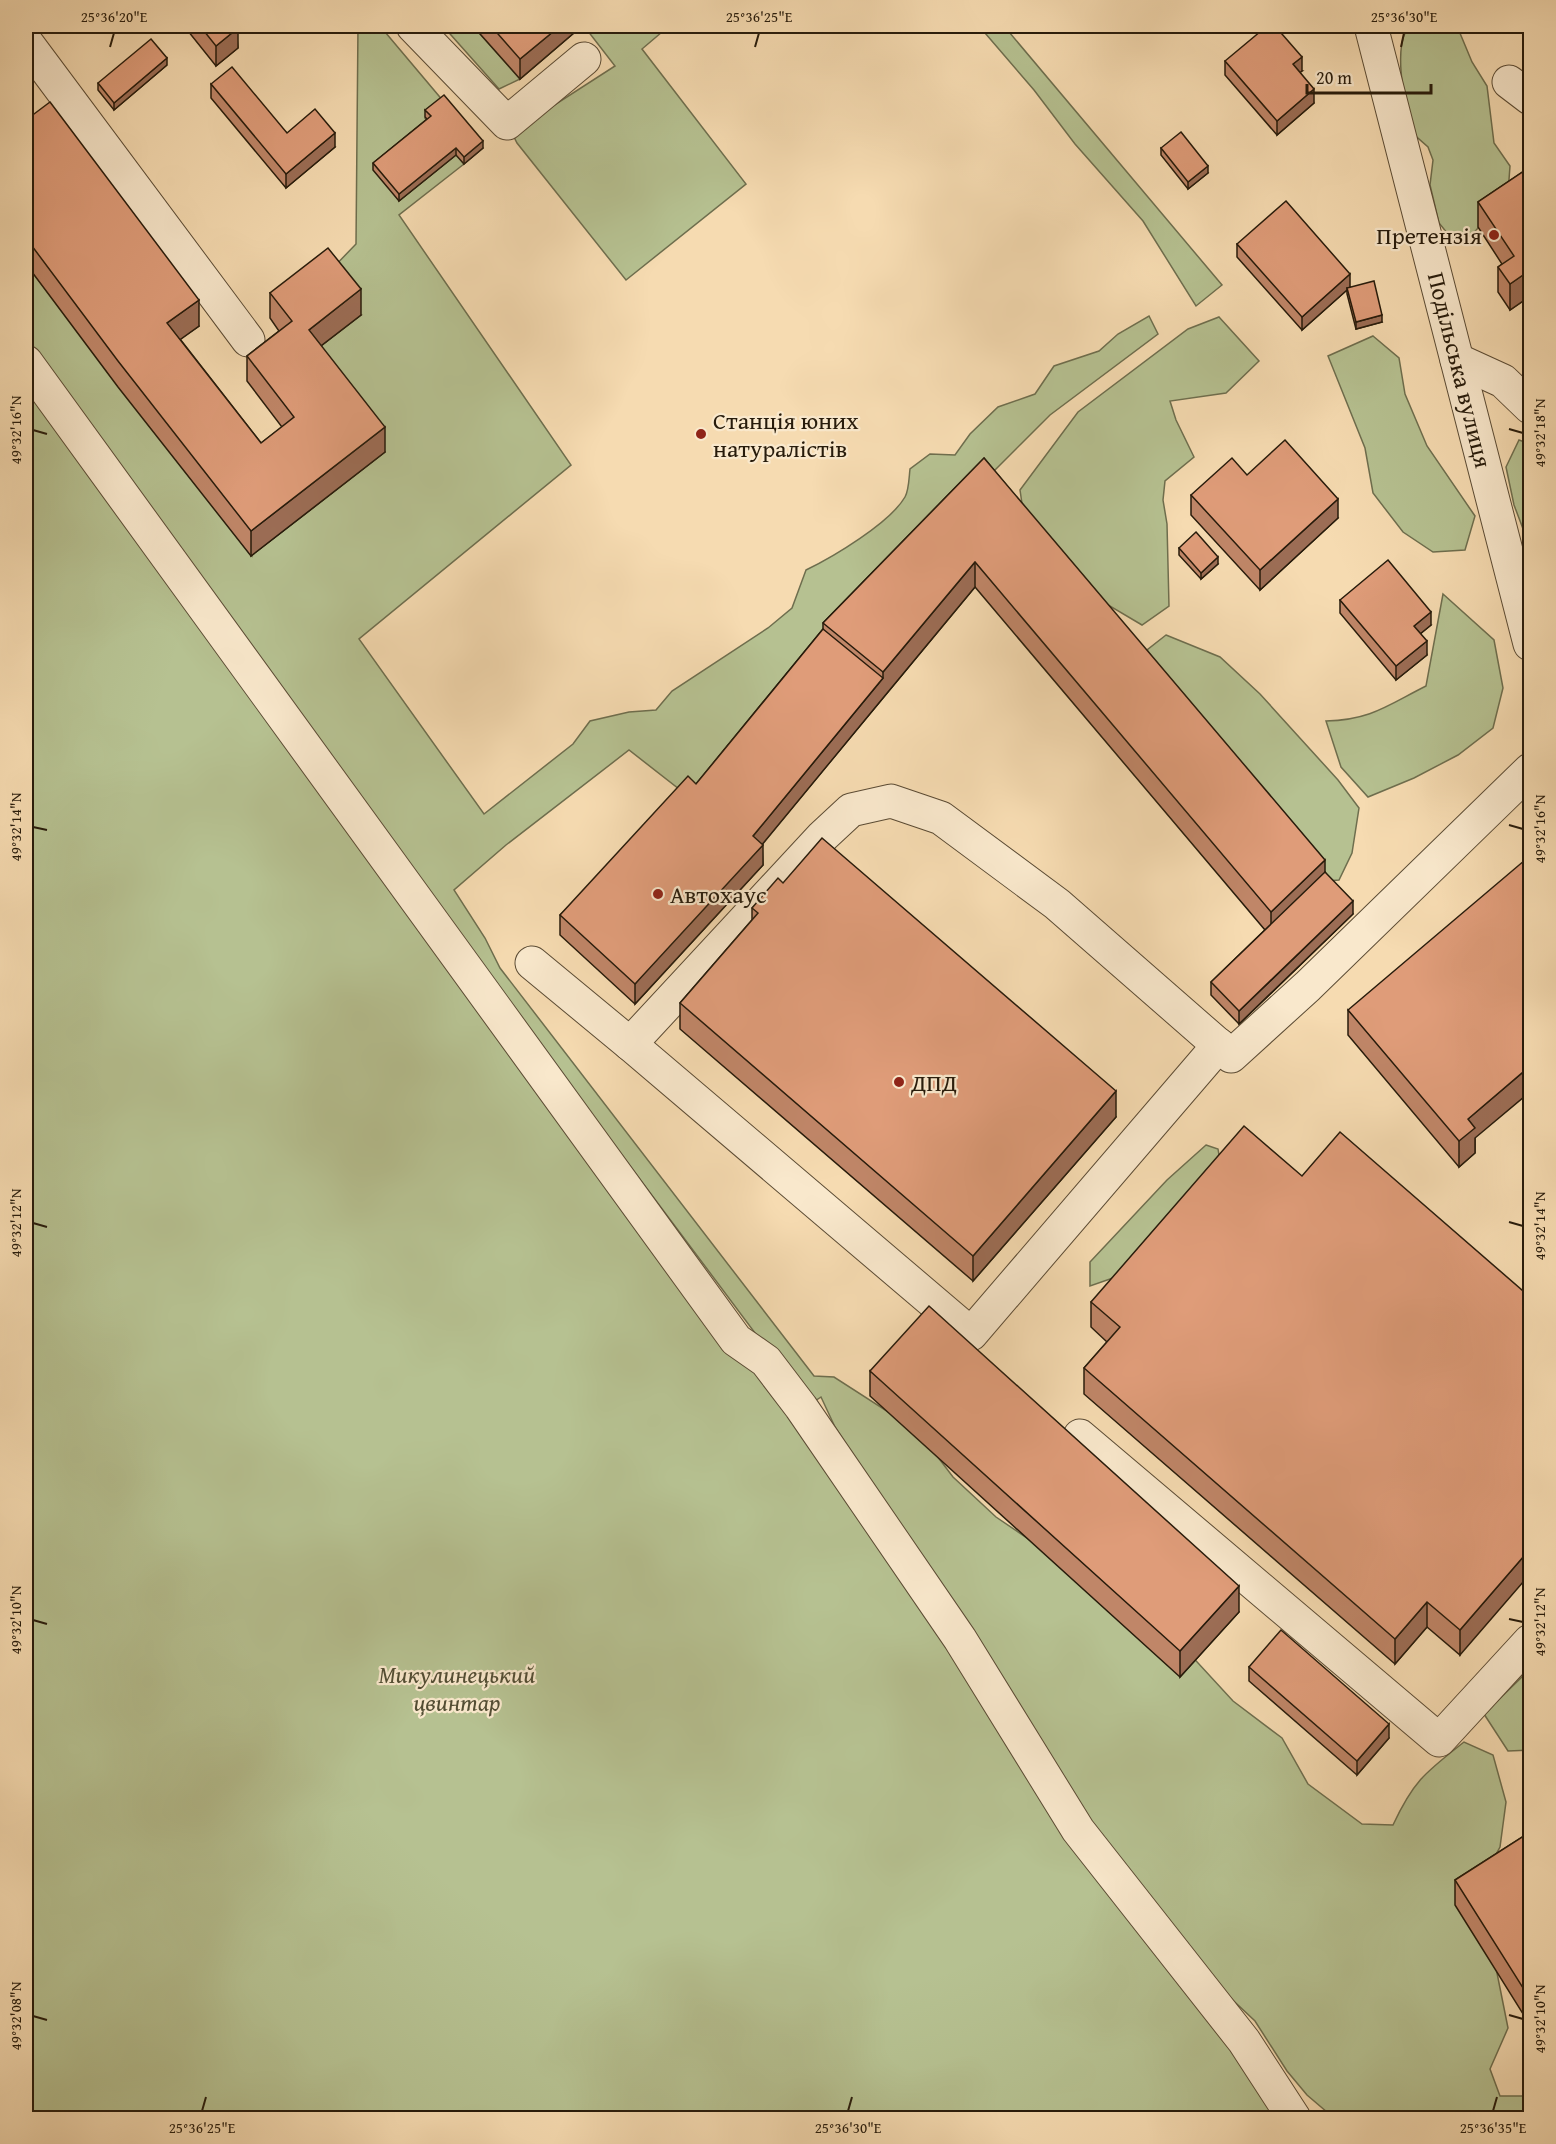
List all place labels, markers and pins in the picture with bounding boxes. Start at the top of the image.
place label: Претензія [1376,218,1482,253]
marker: Претензія [1487,228,1501,242]
place label: Станція юних натуралістів [713,403,859,466]
marker: Станція юних натуралістів [694,427,708,441]
place label: Автохаус [670,877,767,912]
marker: Автохаус [651,887,665,901]
place label: ДПД [910,1065,957,1100]
marker: ДПД [892,1075,906,1089]

